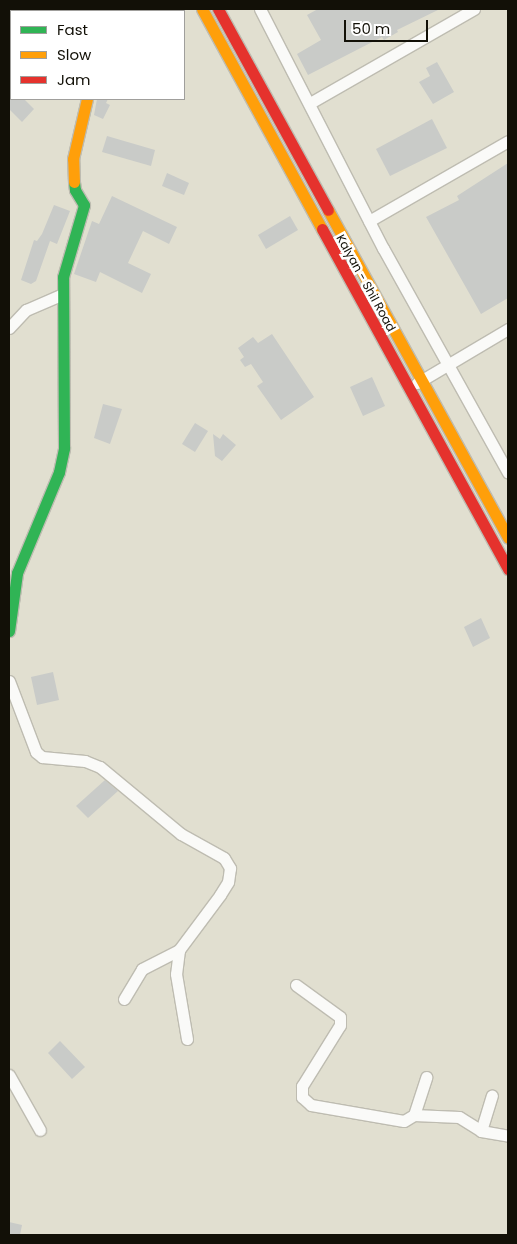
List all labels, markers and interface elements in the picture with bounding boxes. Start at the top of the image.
legend [10,10,185,100]
scale bar [347,10,431,42]
text: 50 m [352,18,390,39]
text: Fast [57,19,88,40]
text: Slow [57,44,91,65]
text: Jam [57,69,91,90]
street label: Kalyan - Shil Road [333,232,399,334]

